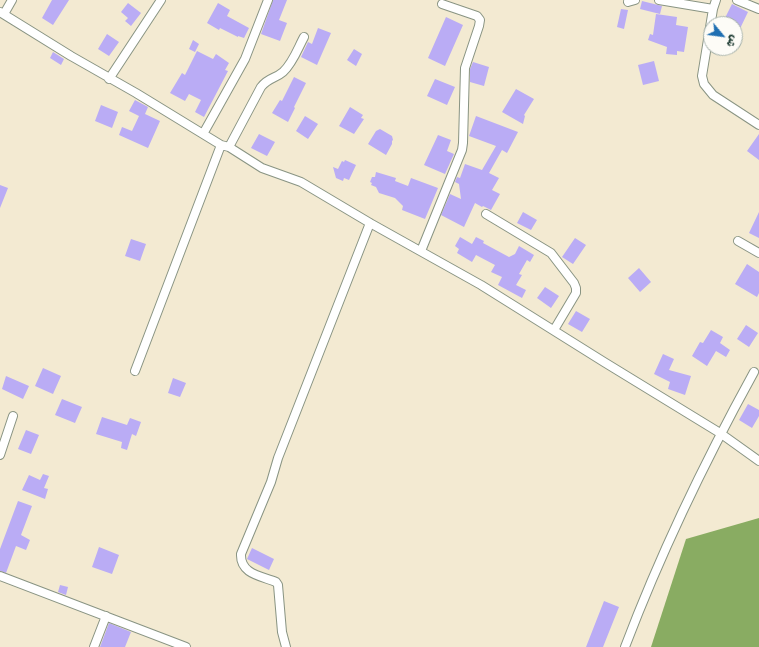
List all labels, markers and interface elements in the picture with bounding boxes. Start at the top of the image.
north arrow [703,16,743,56]
text: ش [724,33,742,50]

